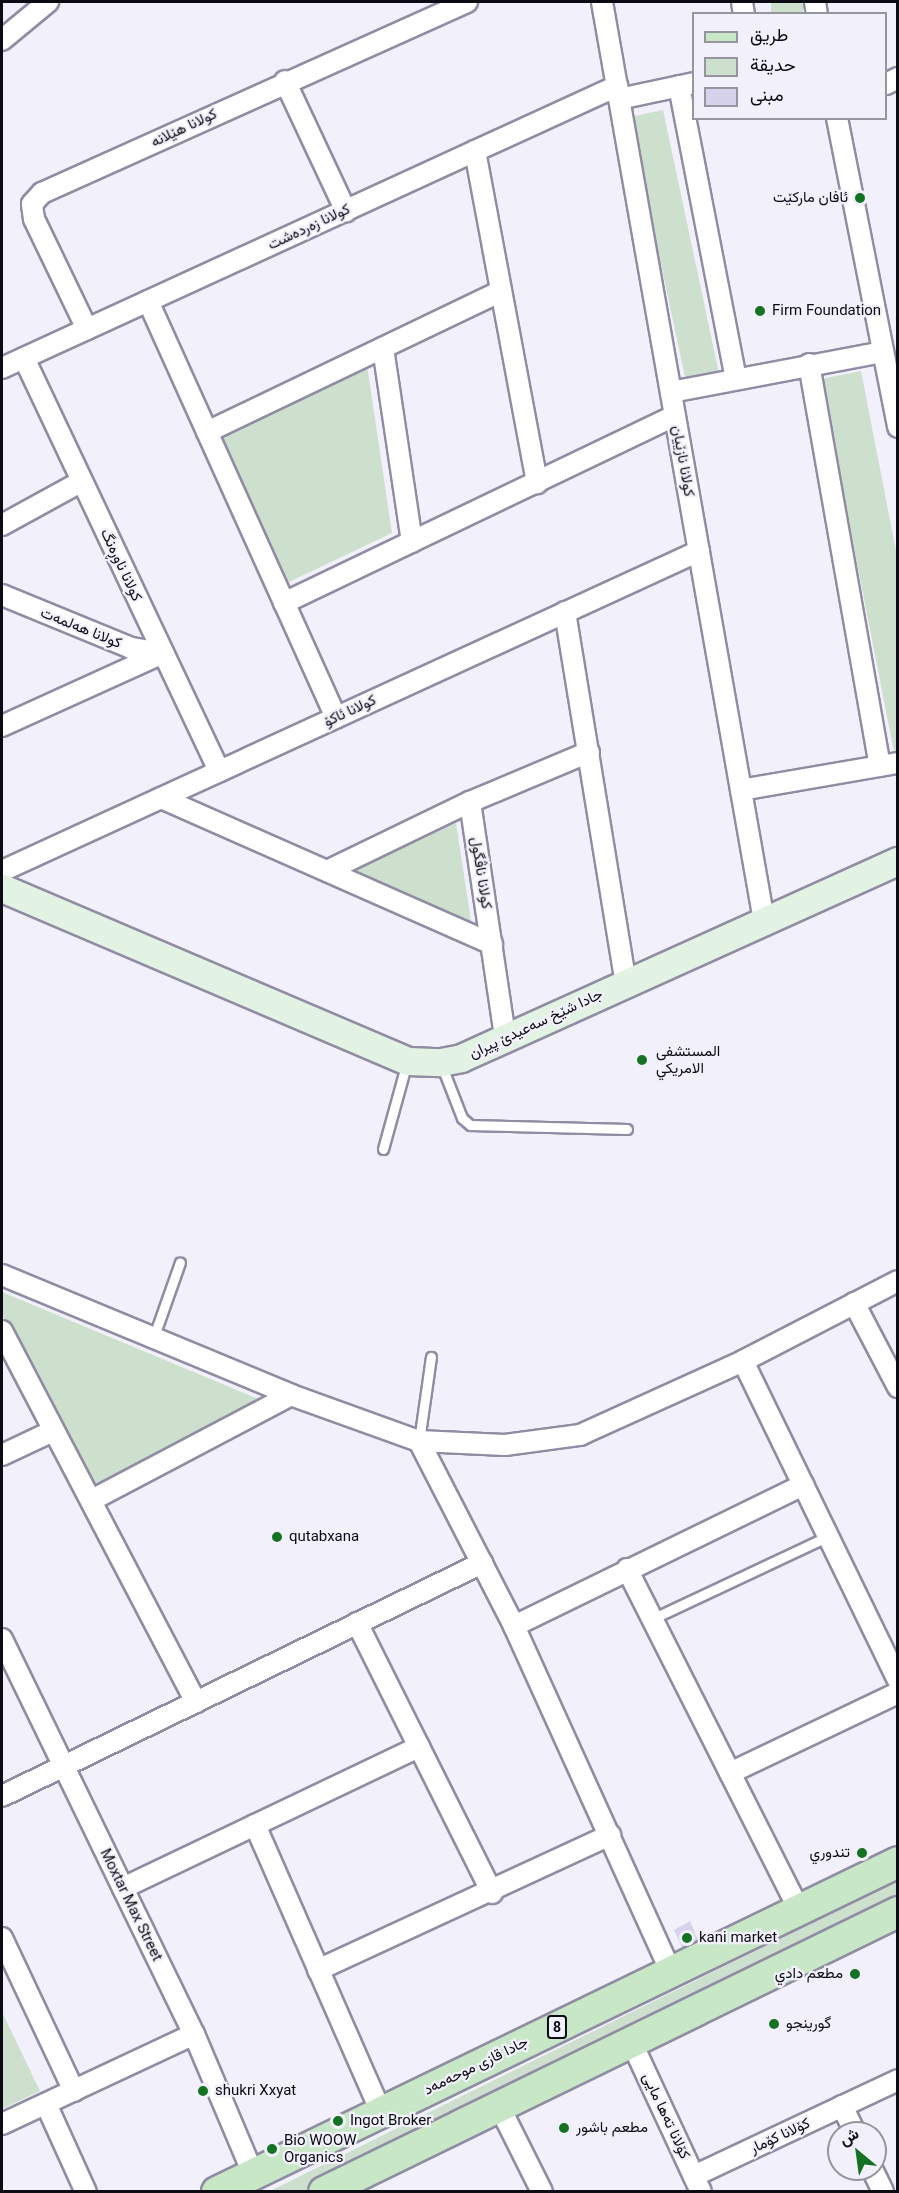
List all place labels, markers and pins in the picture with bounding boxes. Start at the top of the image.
place label: ئافان مارکێت [773,189,848,207]
marker: ئافان مارکێت [853,191,867,205]
place label: Firm Foundation [772,302,881,320]
marker: Firm Foundation [753,304,767,318]
place label: المستشفى الامريكي [656,1042,720,1077]
marker: المستشفى الامريكي [633,1051,651,1069]
place label: qutabxana [289,1528,359,1546]
marker: qutabxana [270,1530,284,1544]
place label: تندوري [810,1844,850,1862]
marker: تندوري [855,1846,869,1860]
place label: kani market [699,1929,777,1947]
marker: kani market [680,1931,694,1945]
place label: مطعم دادي [775,1965,843,1983]
marker: مطعم دادي [848,1967,862,1981]
place label: گورينجو [786,2015,831,2033]
marker: گورينجو [767,2017,781,2031]
place label: shukri Xxyat [215,2082,296,2100]
marker: shukri Xxyat [196,2084,210,2098]
place label: Ingot Broker [350,2112,431,2130]
marker: Ingot Broker [331,2114,345,2128]
place label: مطعم باشور [576,2119,648,2137]
marker: مطعم باشور [557,2121,571,2135]
place label: Bio WOOW Organics [284,2131,357,2166]
marker: Bio WOOW Organics [265,2142,279,2156]

